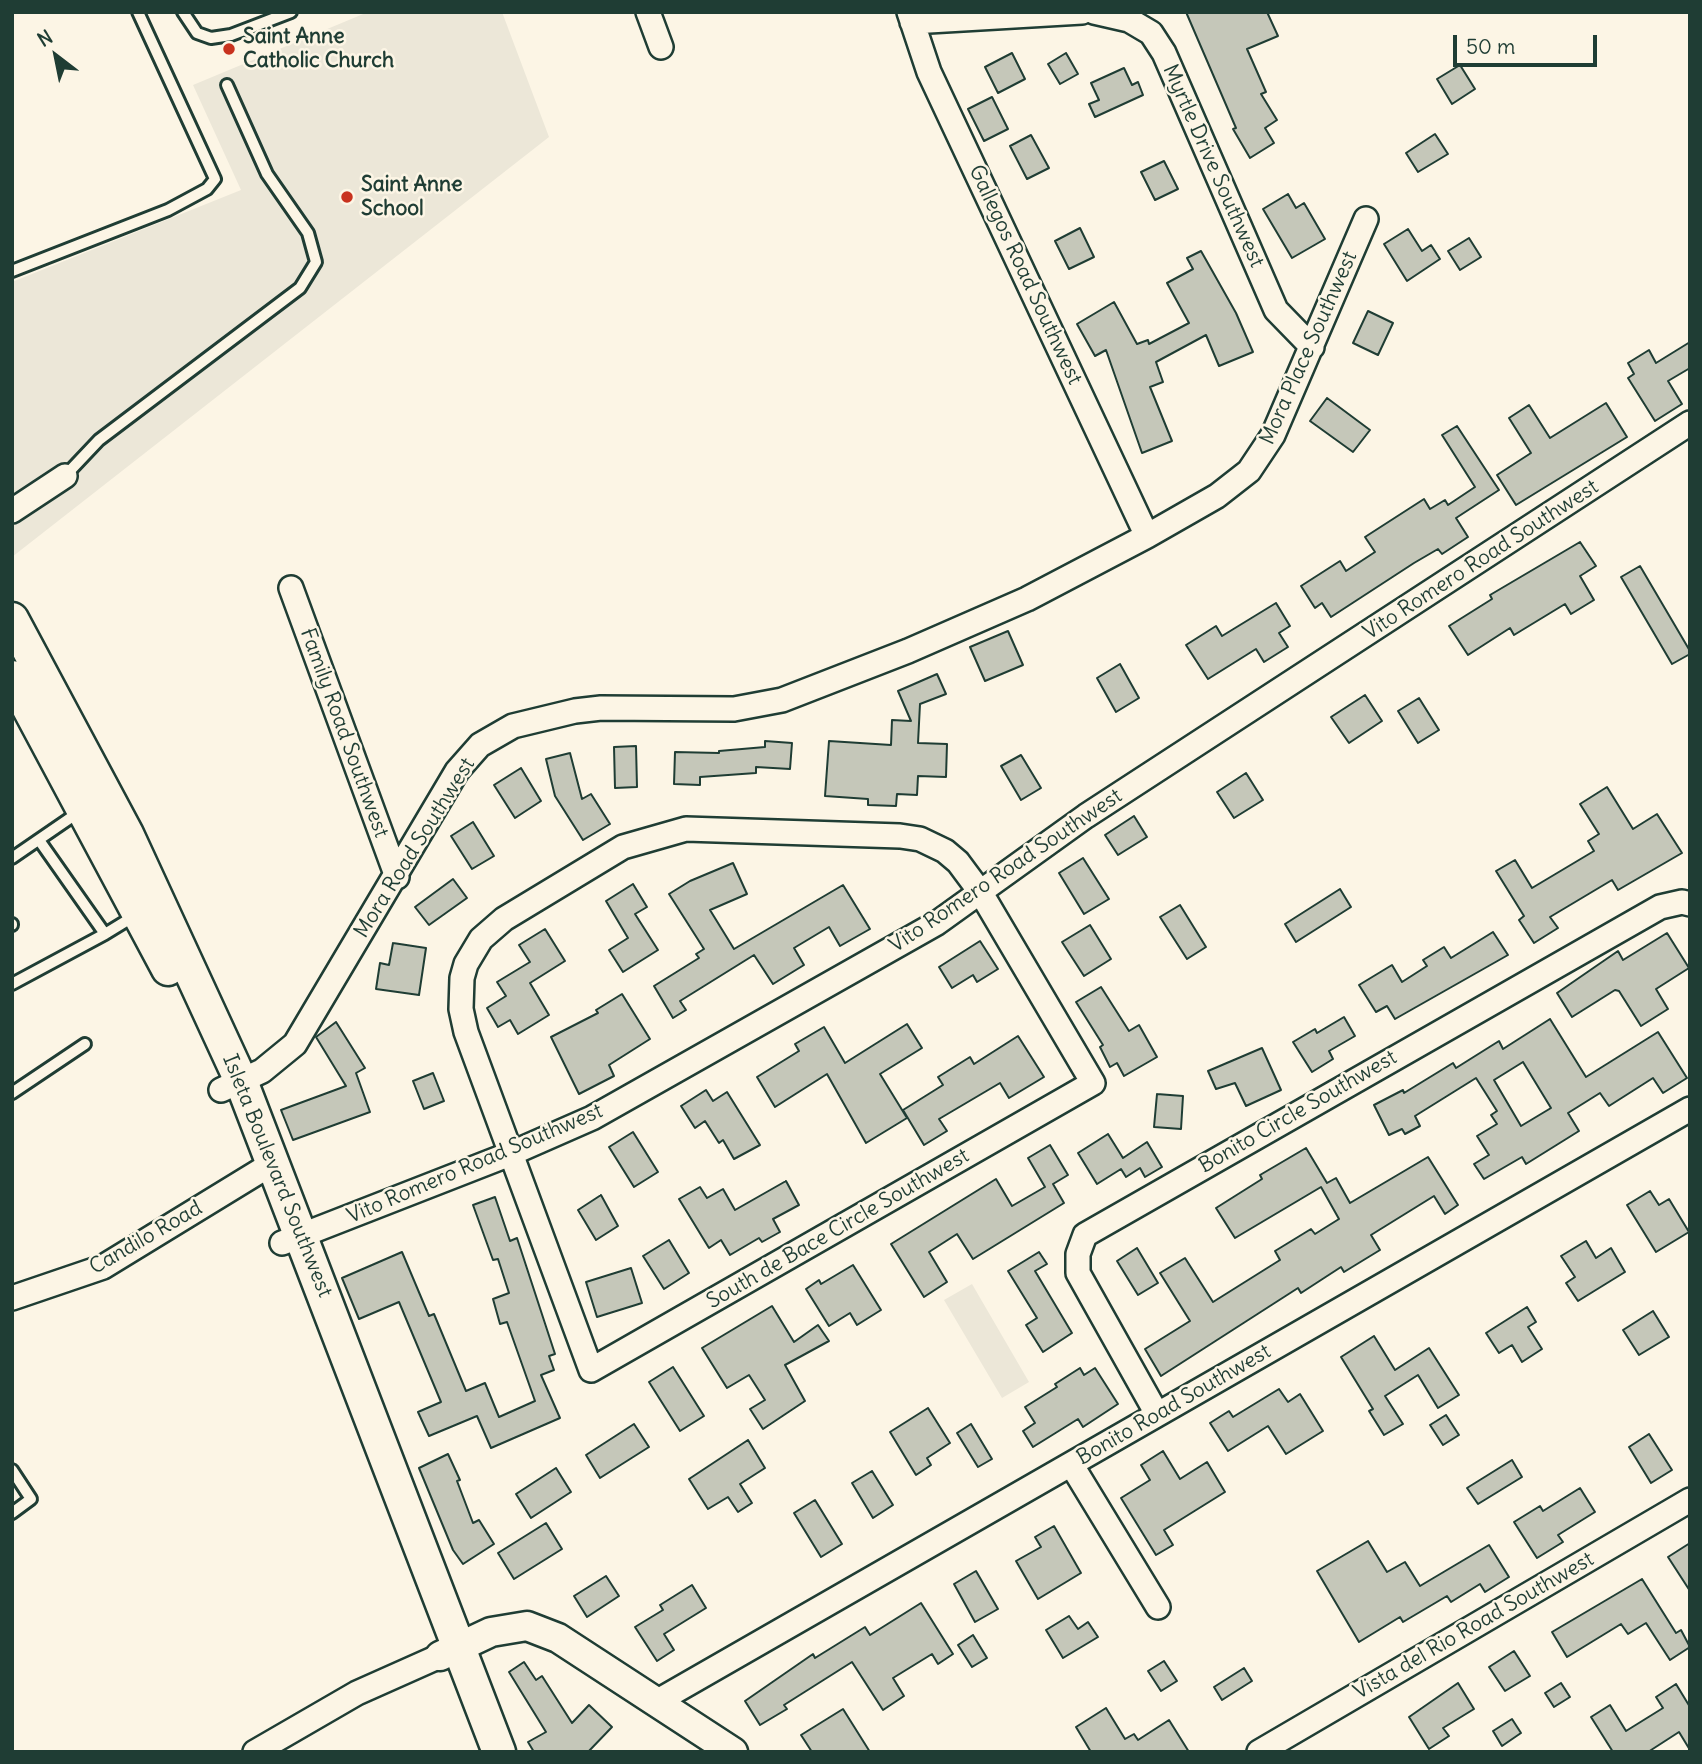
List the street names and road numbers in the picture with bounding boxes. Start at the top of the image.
street label: Myrtle Drive Southwest [1157,61,1269,271]
street label: Gallegos Road Southwest [963,161,1087,389]
street label: Mora Place Southwest [1255,247,1363,449]
street label: Vito Romero Road Southwest [1359,475,1603,645]
street label: Family Road Southwest [294,625,394,841]
street label: Mora Road Southwest [349,753,481,943]
street label: Vito Romero Road Southwest [885,784,1127,958]
street label: Bonito Circle Southwest [1195,1045,1401,1179]
street label: Isleta Boulevard Southwest [217,1051,337,1301]
street label: Vito Romero Road Southwest [343,1099,607,1229]
street label: South de Bace Circle Southwest [702,1143,974,1315]
street label: Candilo Road [85,1196,207,1280]
street label: Bonito Road Southwest [1073,1339,1275,1471]
street label: Vista del Rio Road Southwest [1349,1547,1599,1705]

